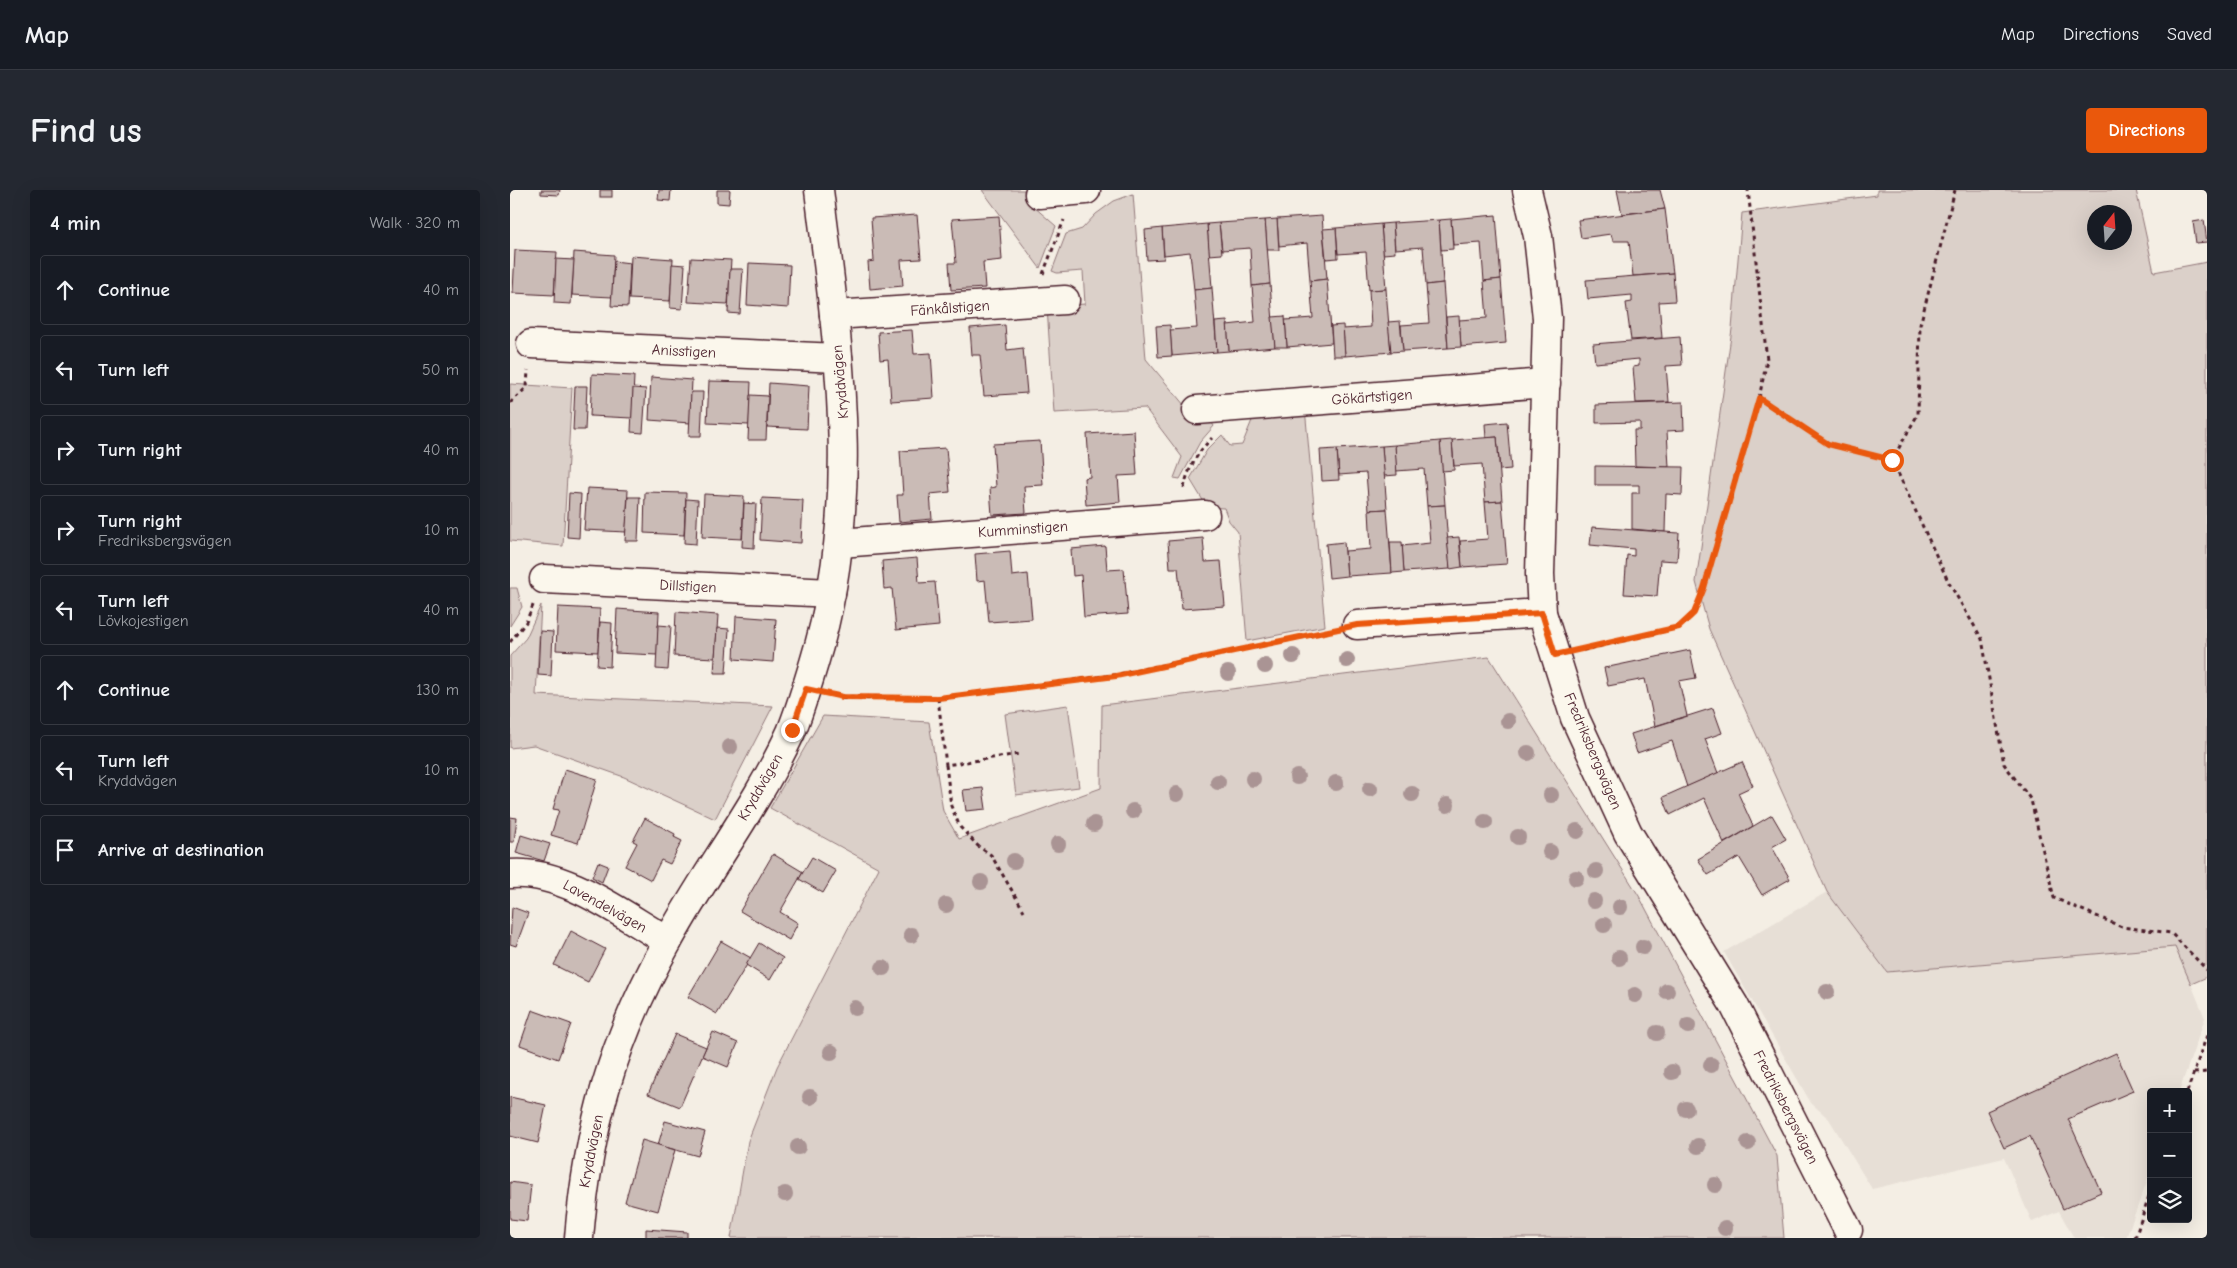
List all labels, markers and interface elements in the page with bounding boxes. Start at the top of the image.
text: Map [25,21,69,49]
text: Map [2001,24,2035,45]
text: Directions [2063,24,2139,45]
text: Saved [2167,24,2212,45]
button: Directions [2086,108,2207,153]
text: Find us [30,110,142,151]
north arrow [2087,205,2132,250]
text: 4 min [50,211,101,235]
text: Walk · 320 m [369,214,460,232]
icon: ahead [51,276,79,304]
text: Continue [98,279,170,301]
text: 40 m [423,281,459,299]
street label: Fänkålstigen [910,296,990,320]
street label: Anisstigen [651,340,717,362]
street label: Kryddvägen [828,344,852,420]
icon: left [51,356,79,384]
text: Turn left [98,359,169,381]
text: 50 m [422,361,459,379]
street label: Gökärtstigen [1331,385,1413,409]
icon: right [51,436,79,464]
text: Turn right [98,439,182,461]
text: 40 m [423,441,459,459]
route start [1881,449,1904,472]
text: Turn right [98,510,182,532]
icon: right [51,516,79,544]
street label: Kumminstigen [977,517,1069,541]
text: 10 m [424,521,459,539]
text: Fredriksbergsvägen [98,532,232,550]
street label: Dillstigen [659,576,717,596]
text: Turn left [98,590,169,612]
icon: left [51,596,79,624]
text: 40 m [423,601,459,619]
text: Lövkojestigen [98,612,189,630]
icon: ahead [51,676,79,704]
text: Continue [98,679,170,701]
text: 130 m [416,681,459,699]
street label: Fredriksbergsvägen [1560,690,1626,812]
route end [781,719,804,742]
text: Turn left [98,750,169,772]
street label: Kryddvägen [734,750,786,824]
icon: left [51,756,79,784]
text: 10 m [424,761,459,779]
text: Kryddvägen [98,772,177,790]
icon: arrive [51,836,79,864]
text: Arrive at destination [98,839,264,861]
street label: Lavendelvägen [560,876,650,936]
street label: Fredriksbergsvägen [1750,1047,1822,1167]
map controls [2147,1088,2192,1223]
button: + [2147,1088,2192,1133]
street label: Kryddvägen [575,1113,607,1189]
button: − [2147,1133,2192,1178]
button: layers [2147,1178,2192,1223]

